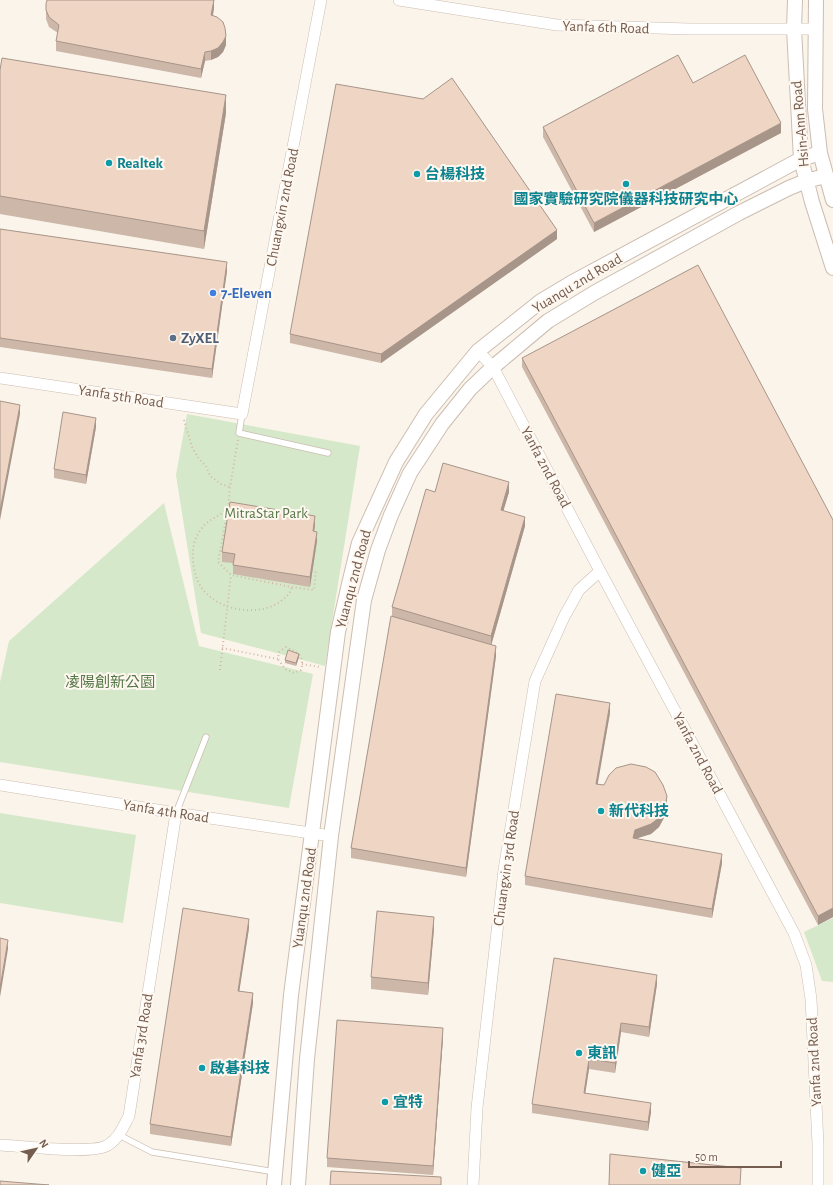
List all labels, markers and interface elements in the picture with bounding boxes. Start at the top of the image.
street label: Yanfa 6th Road [562,18,650,37]
street label: Hsin-Ann Road [789,80,812,168]
street label: Chuangxin 2nd Road [264,146,301,267]
place label: Realtek [117,156,164,171]
marker: Realtek [104,158,114,168]
place label: 台楊科技 [425,165,485,182]
marker: 台楊科技 [412,169,422,179]
marker: 國家實驗研究院儀器科技研究中心 [621,179,631,189]
place label: 國家實驗研究院儀器科技研究中心 [513,191,739,207]
street label: Yuanqu 2nd Road [530,251,625,316]
place label: 7-Eleven [221,286,272,301]
marker: 7-Eleven [208,288,218,298]
place label: ZyXEL [181,331,219,346]
marker: ZyXEL [168,333,178,343]
street label: Yanfa 5th Road [77,382,165,411]
street label: Yanfa 2nd Road [518,424,573,511]
park label: MitraStar Park [224,506,308,521]
street label: Yuanqu 2nd Road [333,528,374,630]
park label: 凌陽創新公園 [65,674,155,690]
street label: Yanfa 2nd Road [670,710,725,797]
street label: Yanfa 4th Road [122,797,210,826]
place label: 新代科技 [609,802,669,819]
marker: 新代科技 [596,806,606,816]
street label: Chuangxin 3rd Road [491,809,522,927]
street label: Yuanqu 2nd Road [290,847,319,949]
street label: Yanfa 3rd Road [127,992,156,1080]
street label: Yanfa 2nd Road [805,1017,824,1107]
place label: 東訊 [587,1045,617,1061]
marker: 東訊 [574,1048,584,1058]
place label: 啟碁科技 [210,1060,270,1076]
marker: 啟碁科技 [197,1063,207,1073]
place label: 宜特 [393,1093,423,1110]
marker: 宜特 [380,1097,390,1107]
north arrow [16,1129,56,1169]
text: N [37,1137,51,1150]
scale bar [689,1143,781,1169]
text: 50 m [695,1151,718,1163]
place label: 健亞 [651,1163,681,1179]
marker: 健亞 [638,1166,648,1176]

